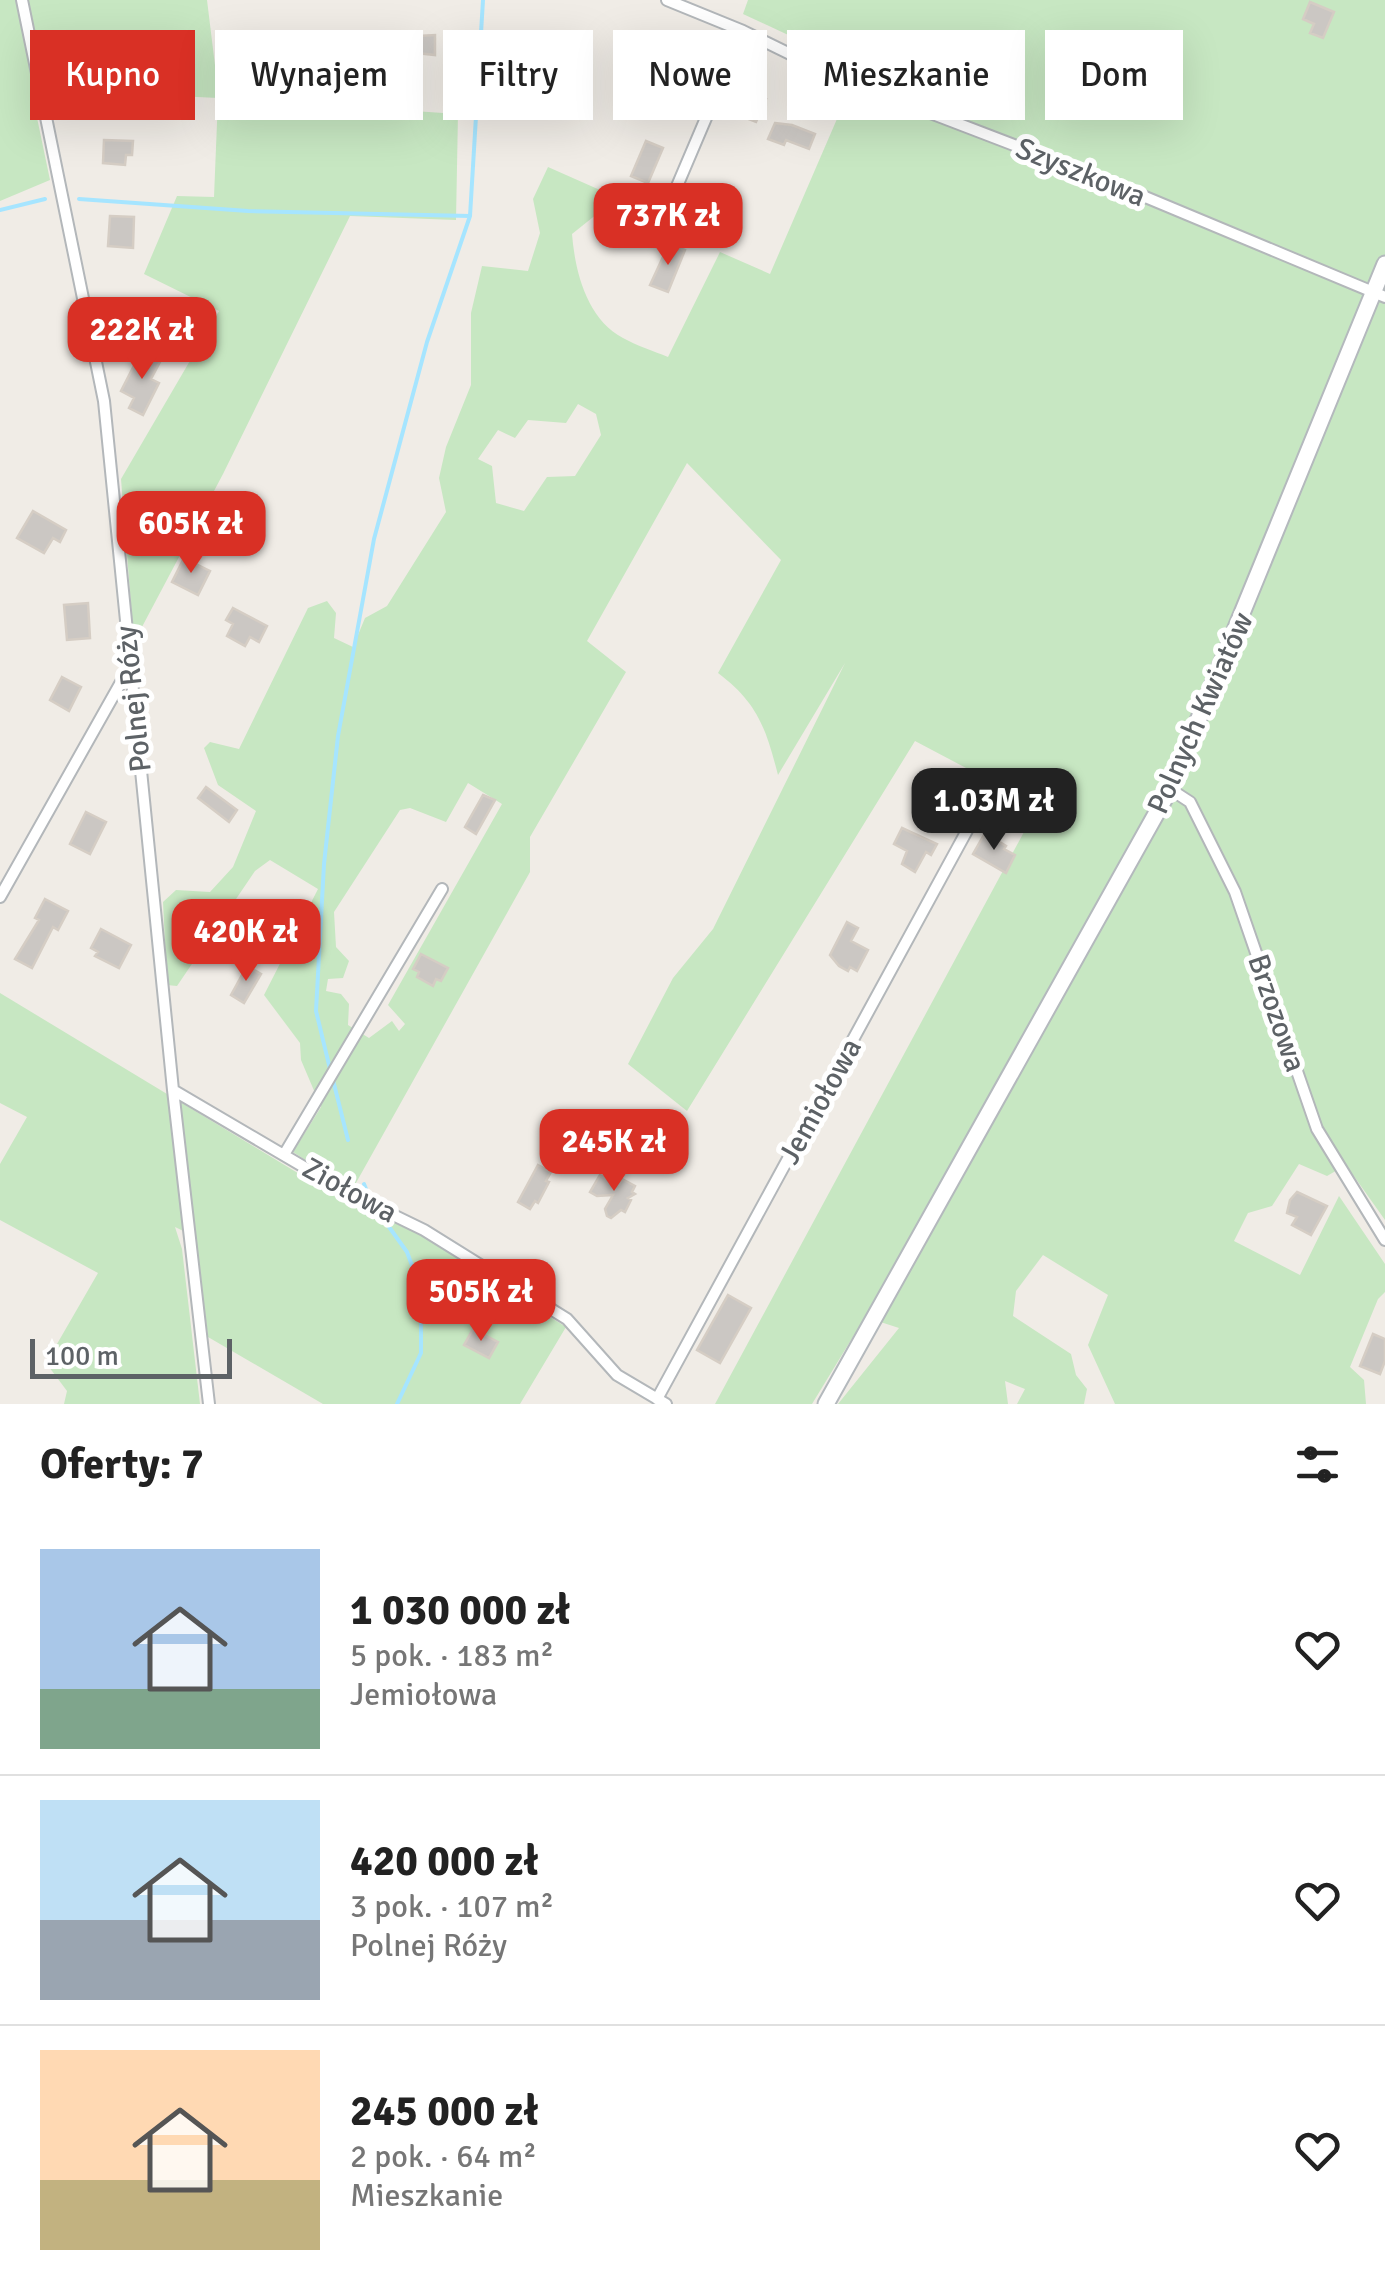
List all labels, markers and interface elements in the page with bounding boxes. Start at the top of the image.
chip: Kupno [30,30,195,120]
chip: Wynajem [215,30,423,120]
chip: Filtry [443,30,593,120]
chip: Nowe [613,30,767,120]
chip: Mieszkanie [787,30,1025,120]
chip: Dom [1045,30,1183,120]
street label: Szyszkowa [1010,130,1151,215]
pin: 737K zł [576,183,760,268]
text: 737K zł [616,196,720,235]
pin: 222K zł [50,297,234,382]
text: 222K zł [90,310,194,349]
pin: 605K zł [99,491,283,576]
text: 605K zł [139,504,243,543]
street label: Polnych Kwiatów [1139,606,1262,820]
street label: Polnej Róży [107,624,160,774]
pin: 1.03M zł [891,768,1097,853]
text: 1.03M zł [934,781,1054,820]
pin: 420K zł [154,899,338,984]
text: 420K zł [194,912,298,951]
street label: Brzozowa [1239,950,1314,1077]
street label: Jemiołowa [771,1032,870,1171]
pin: 245K zł [522,1109,706,1194]
text: 245K zł [562,1122,666,1161]
street label: Ziołowa [296,1149,404,1231]
pin: 505K zł [389,1259,573,1344]
text: 505K zł [429,1272,533,1311]
scale bar [30,1334,232,1378]
text: 100 m [45,1339,119,1373]
icon: filters [1290,1437,1345,1492]
text: Oferty: 7 [40,1439,204,1490]
text: 1 030 000 zł [350,1585,571,1636]
icon: home [120,1589,240,1709]
icon: heart [1290,1622,1345,1677]
text: 5 pok. · 183 m² [350,1636,554,1675]
text: Jemiołowa [350,1675,497,1714]
text: 420 000 zł [350,1836,539,1887]
icon: home [120,1840,240,1960]
icon: heart [1290,1873,1345,1928]
text: 3 pok. · 107 m² [350,1887,554,1926]
text: Polnej Róży [350,1926,507,1965]
text: 245 000 zł [350,2086,539,2137]
icon: home [120,2090,240,2210]
icon: heart [1290,2123,1345,2178]
text: 2 pok. · 64 m² [350,2137,537,2176]
text: Mieszkanie [350,2176,503,2215]

